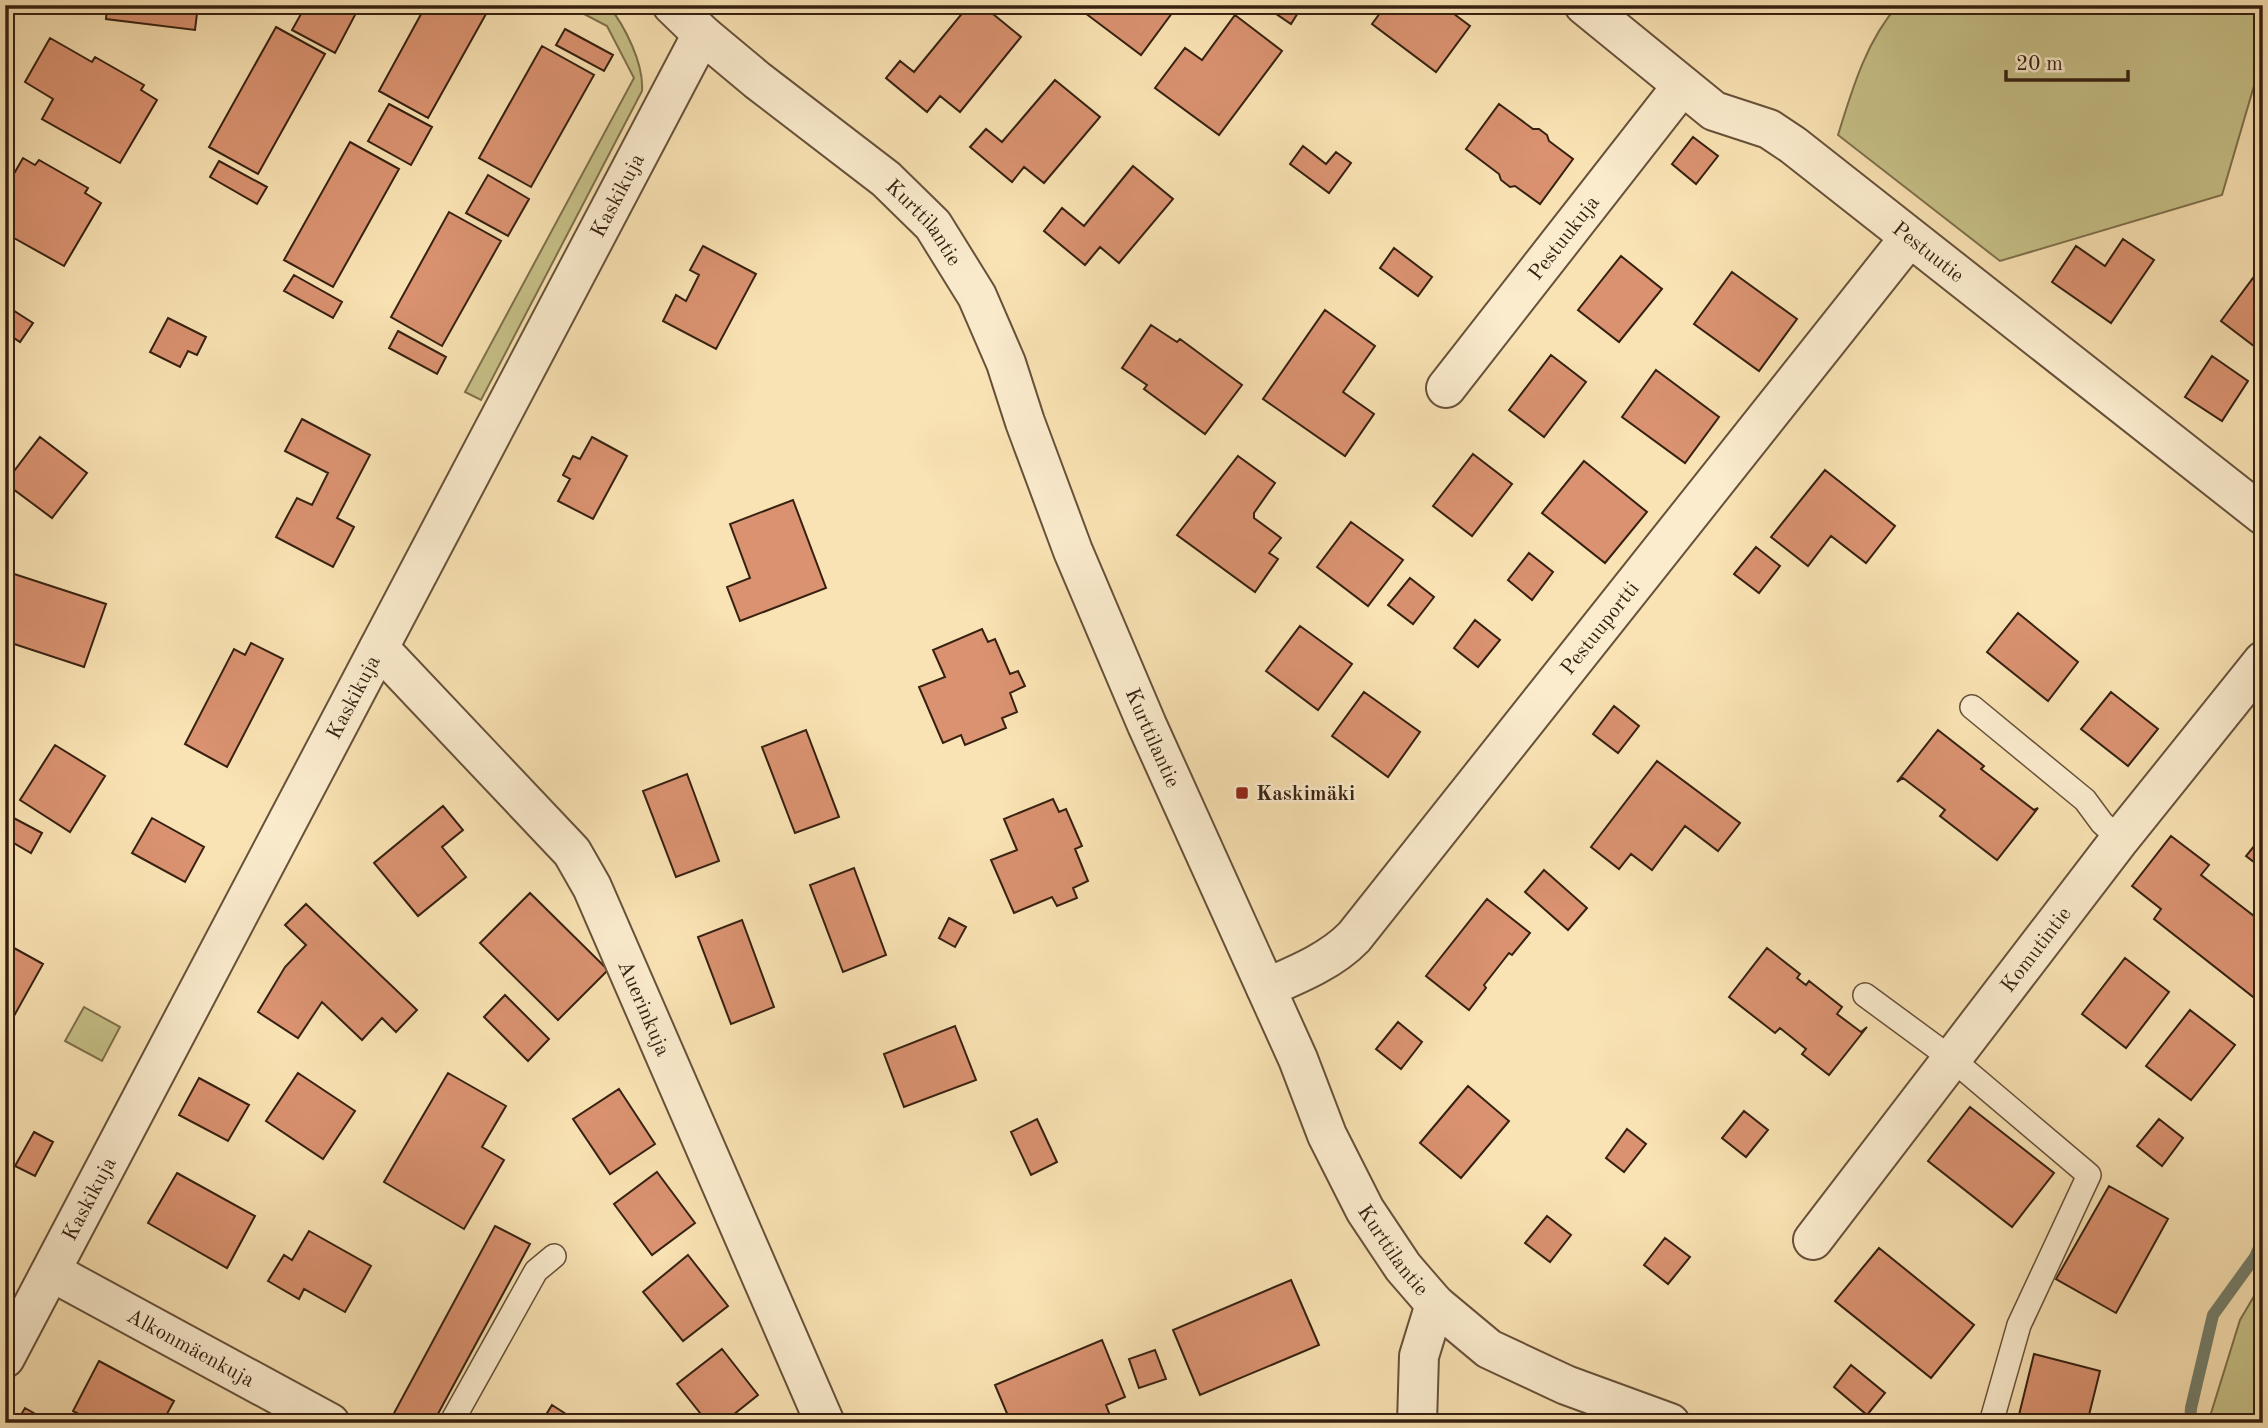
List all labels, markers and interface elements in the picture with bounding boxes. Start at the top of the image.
scale bar [2006,38,2128,82]
text: 20 m [2016,54,2063,75]
street label: Kaskikuja [588,151,649,241]
street label: Kurttilantie [881,176,965,270]
street label: Pestuukuja [1525,192,1604,285]
street label: Pestuutie [1888,219,1967,287]
street label: Pestuuportti [1557,578,1644,679]
street label: Kaskikuja [324,652,385,743]
street label: Kurttilantie [1121,685,1183,791]
place label: Kaskimäki [1256,784,1355,805]
marker: Kaskimäki [1234,785,1250,801]
street label: Komutintie [1998,904,2076,997]
street label: Auerinkuja [613,958,673,1059]
street label: Kaskikuja [60,1154,121,1245]
street label: Kurttilantie [1353,1202,1432,1300]
street label: Alkonmäenkuja [123,1306,257,1392]

